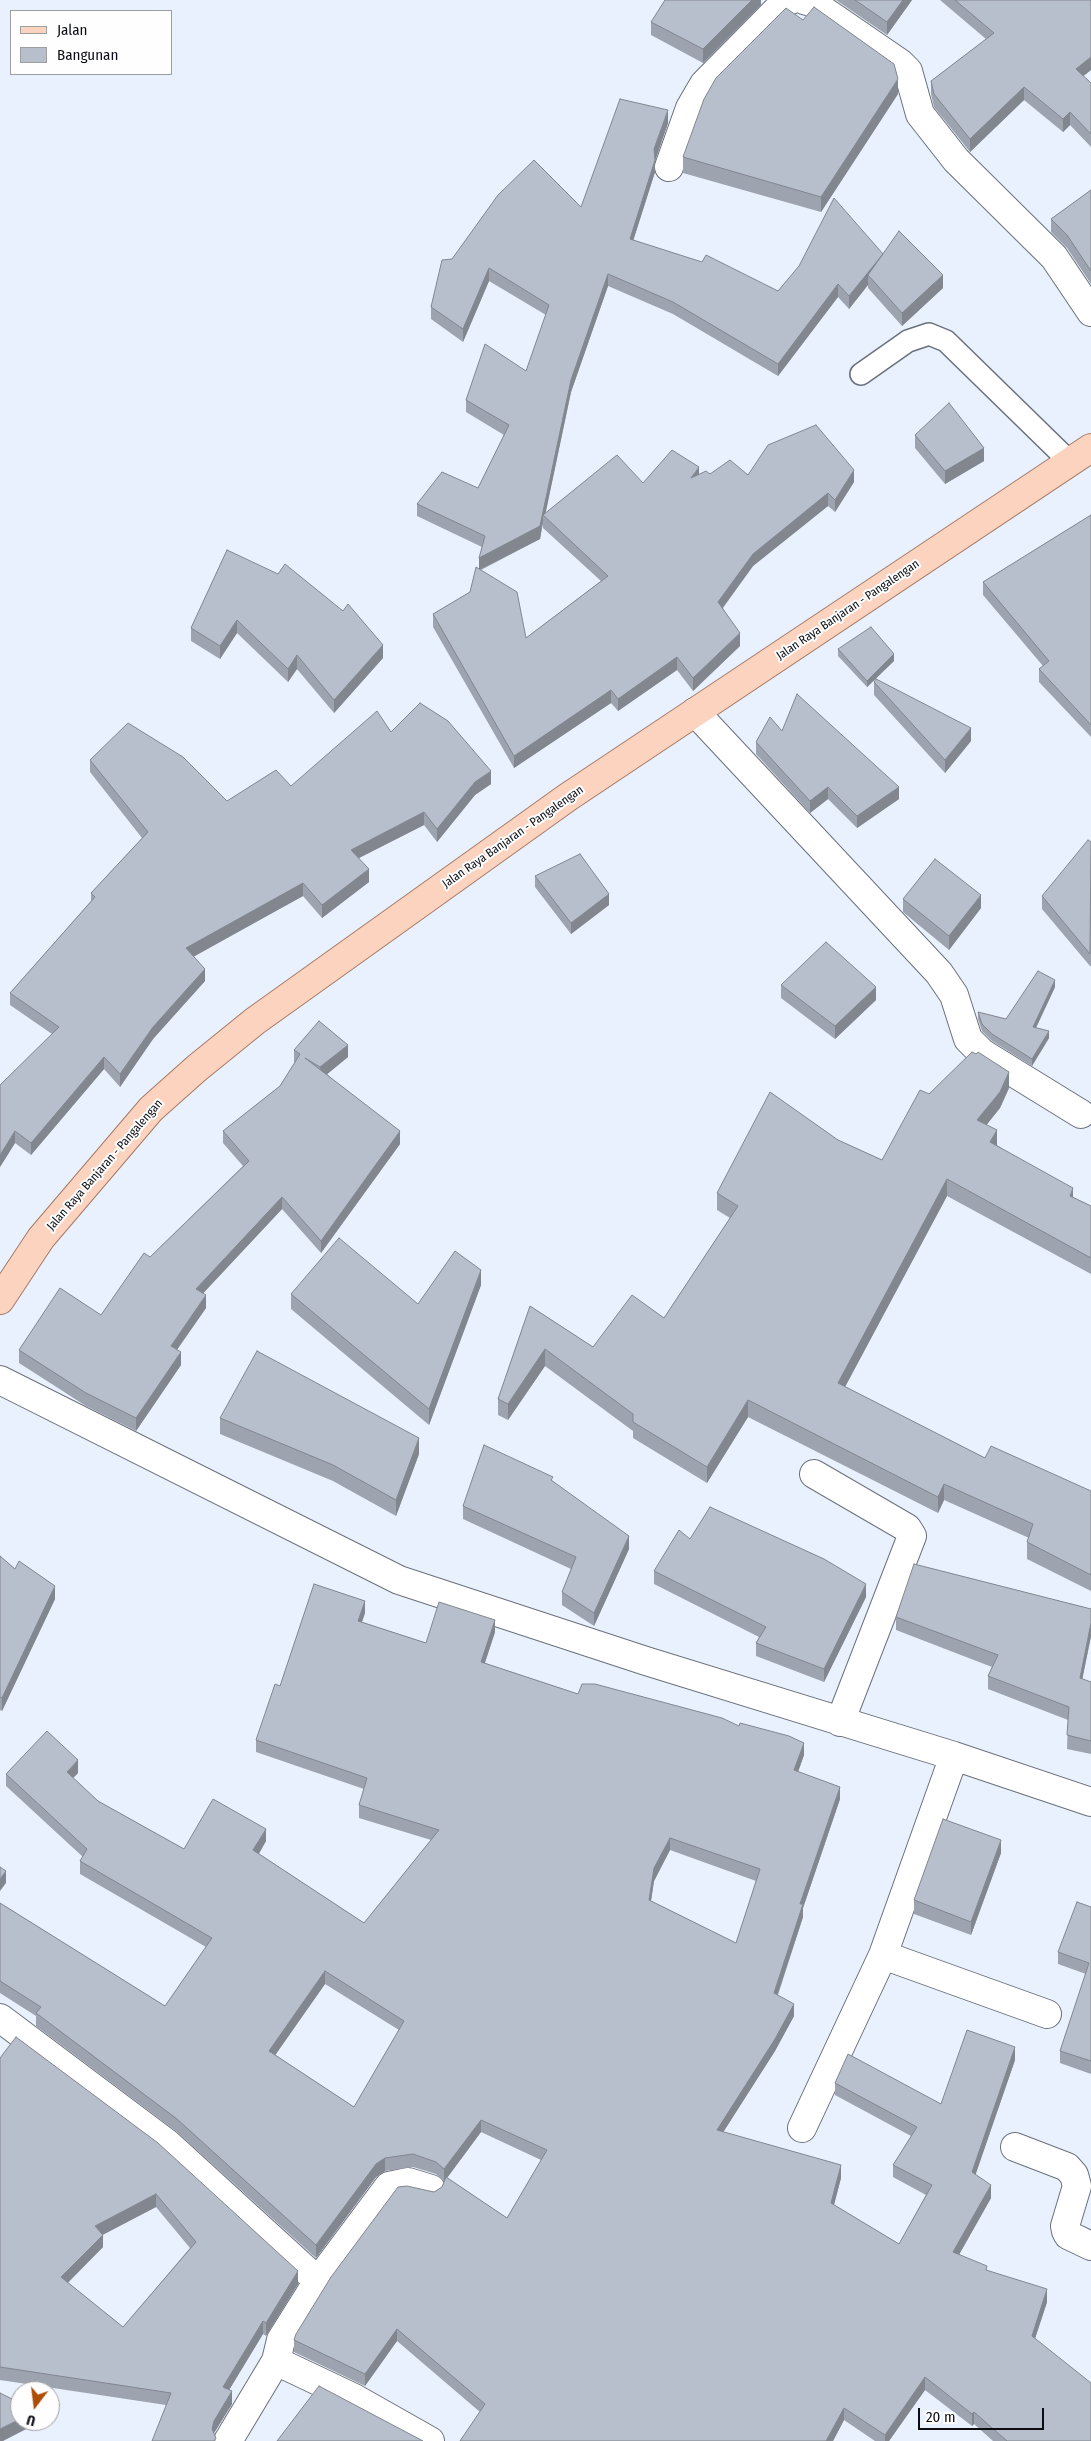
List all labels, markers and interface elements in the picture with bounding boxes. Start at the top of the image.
legend [10,10,172,75]
text: Jalan [57,21,87,39]
text: Bangunan [57,46,118,64]
street label: Jalan Raya Banjaran - Pangalengan [774,557,922,663]
street label: Jalan Raya Banjaran - Pangalengan [440,783,586,891]
street label: Jalan Raya Banjaran - Pangalengan [44,1097,166,1233]
north arrow [10,2381,60,2431]
scale bar [921,2398,1047,2430]
text: 20 m [926,2408,956,2426]
text: U [25,2411,37,2429]

